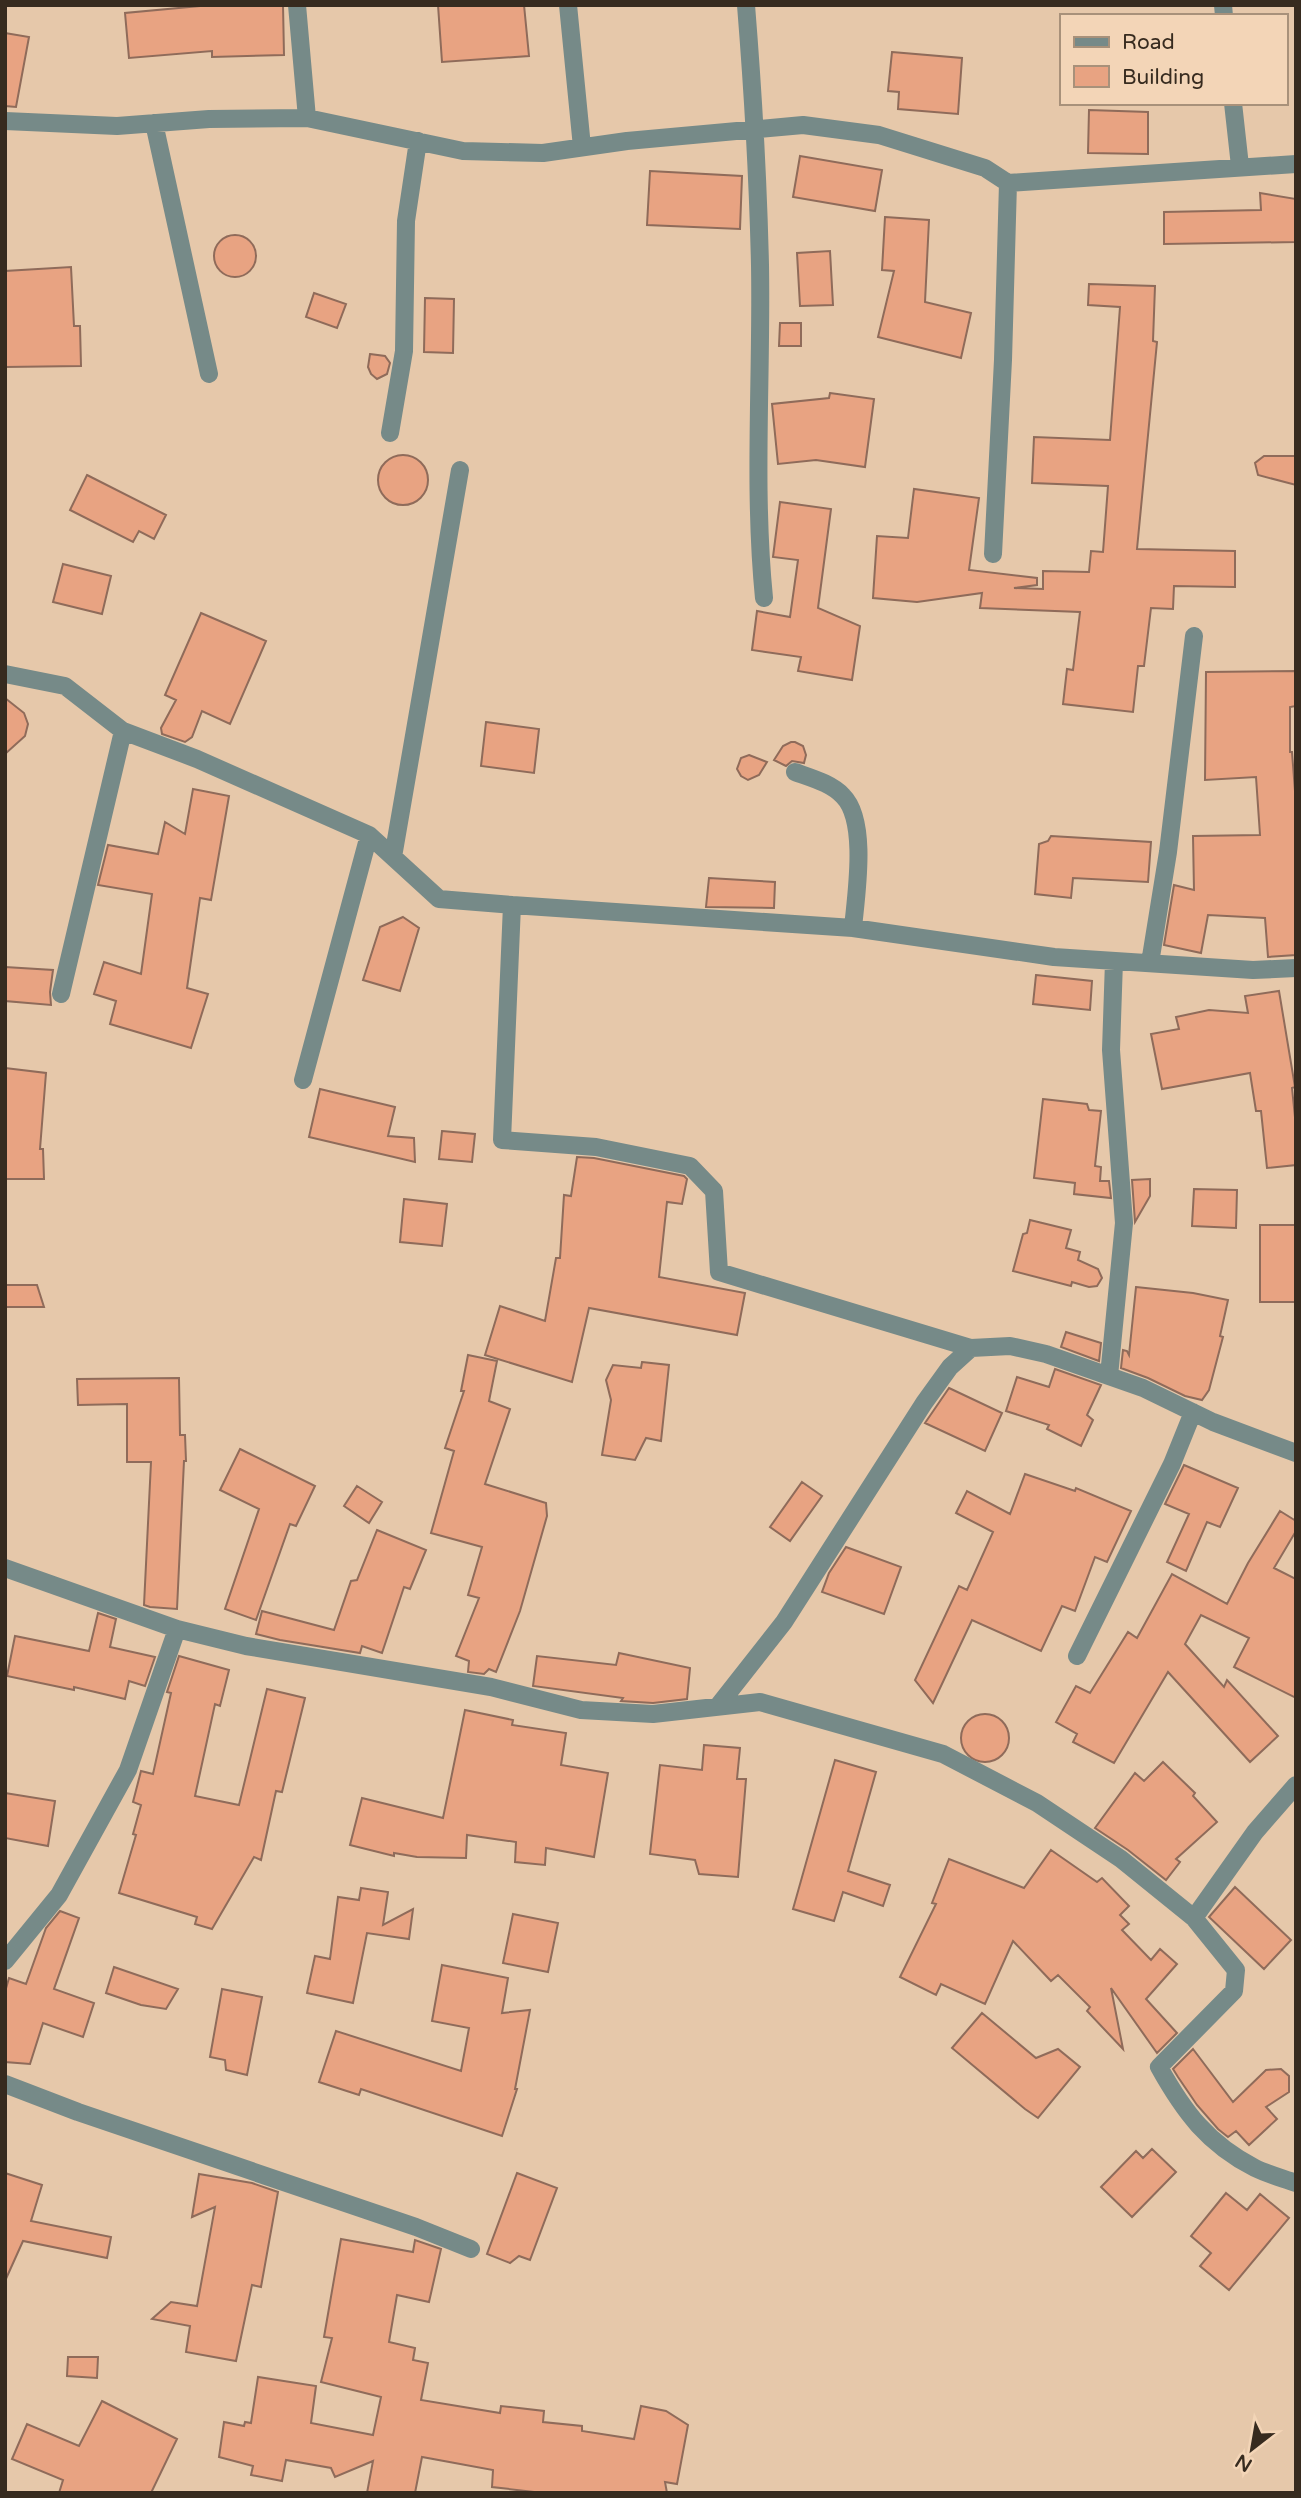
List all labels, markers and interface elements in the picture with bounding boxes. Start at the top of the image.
legend [1060,14,1287,105]
text: Road [1122,30,1175,55]
text: Building [1122,65,1204,90]
north arrow [1217,2414,1287,2484]
text: N [1232,2449,1256,2476]

